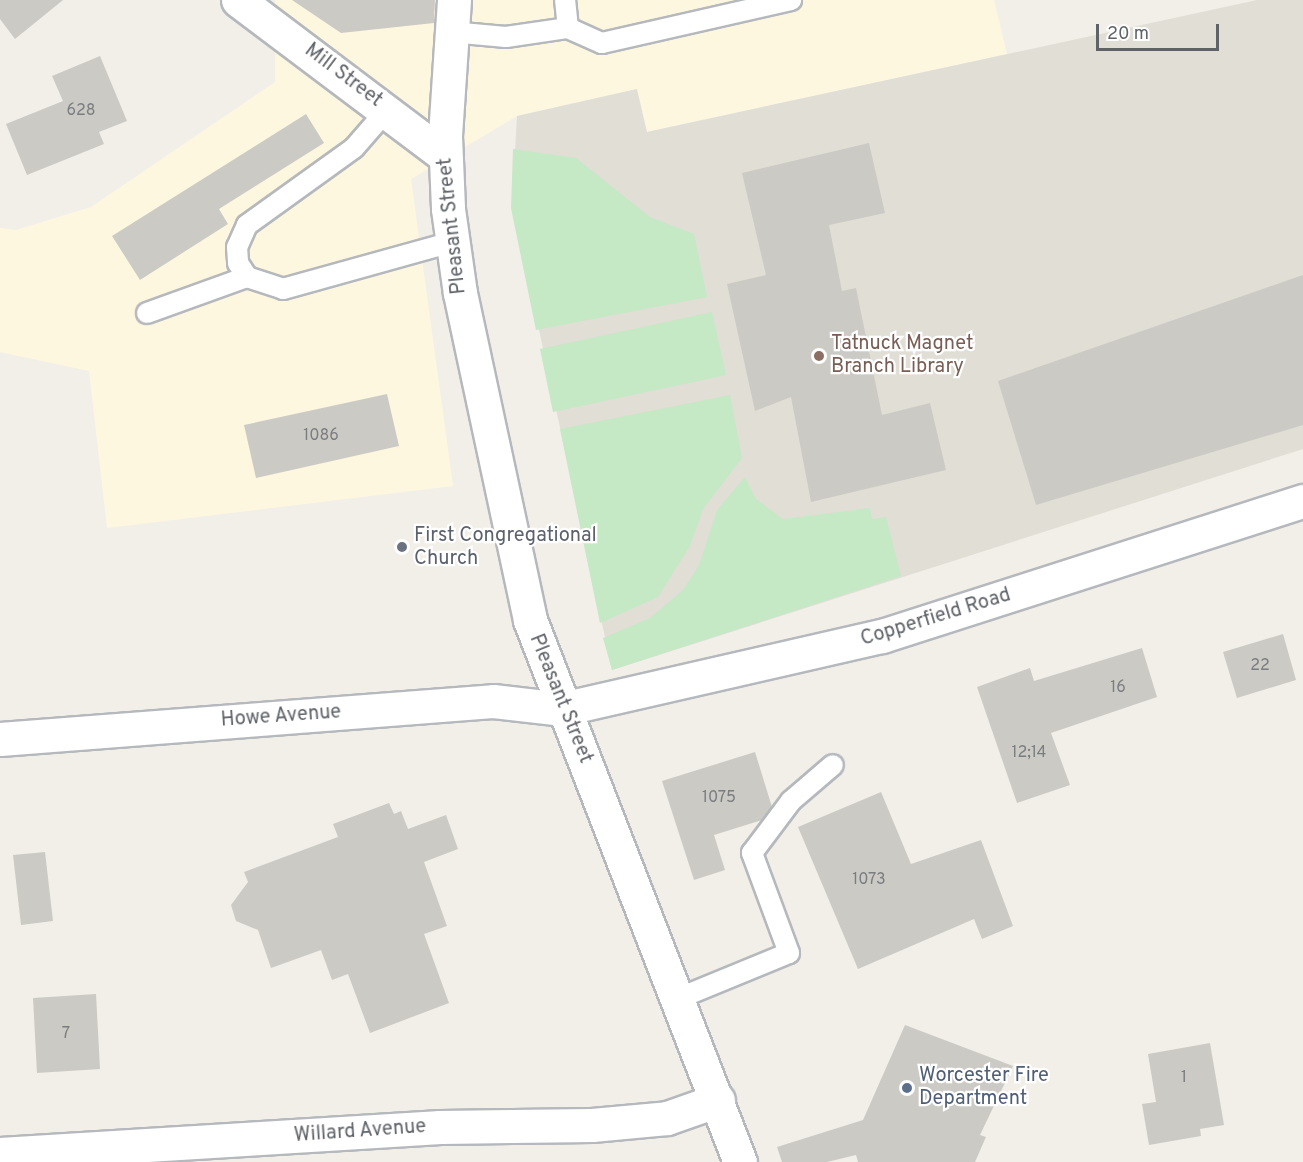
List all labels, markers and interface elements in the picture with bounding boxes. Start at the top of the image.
scale bar [1099,12,1222,50]
text: 20 m [1107,23,1149,46]
street label: Mill Street [299,39,387,113]
house number: 628 [66,101,96,121]
street label: Pleasant Street [434,156,472,296]
place label: Tatnuck Magnet Branch Library [831,332,973,379]
marker: Tatnuck Magnet Branch Library [812,349,826,363]
house number: 1086 [303,426,339,446]
place label: First Congregational Church [414,524,597,571]
marker: First Congregational Church [395,540,409,554]
street label: Copperfield Road [858,584,1014,652]
street label: Pleasant Street [523,631,597,767]
house number: 22 [1250,656,1270,676]
house number: 16 [1110,678,1126,698]
street label: Howe Avenue [220,701,342,733]
house number: 12;14 [1012,743,1046,763]
house number: 1075 [702,788,736,808]
house number: 1073 [852,870,886,890]
house number: 7 [62,1024,70,1044]
place label: Worcester Fire Department [919,1064,1049,1111]
house number: 1 [1181,1068,1187,1088]
marker: Worcester Fire Department [900,1081,914,1095]
street label: Willard Avenue [293,1115,427,1149]

